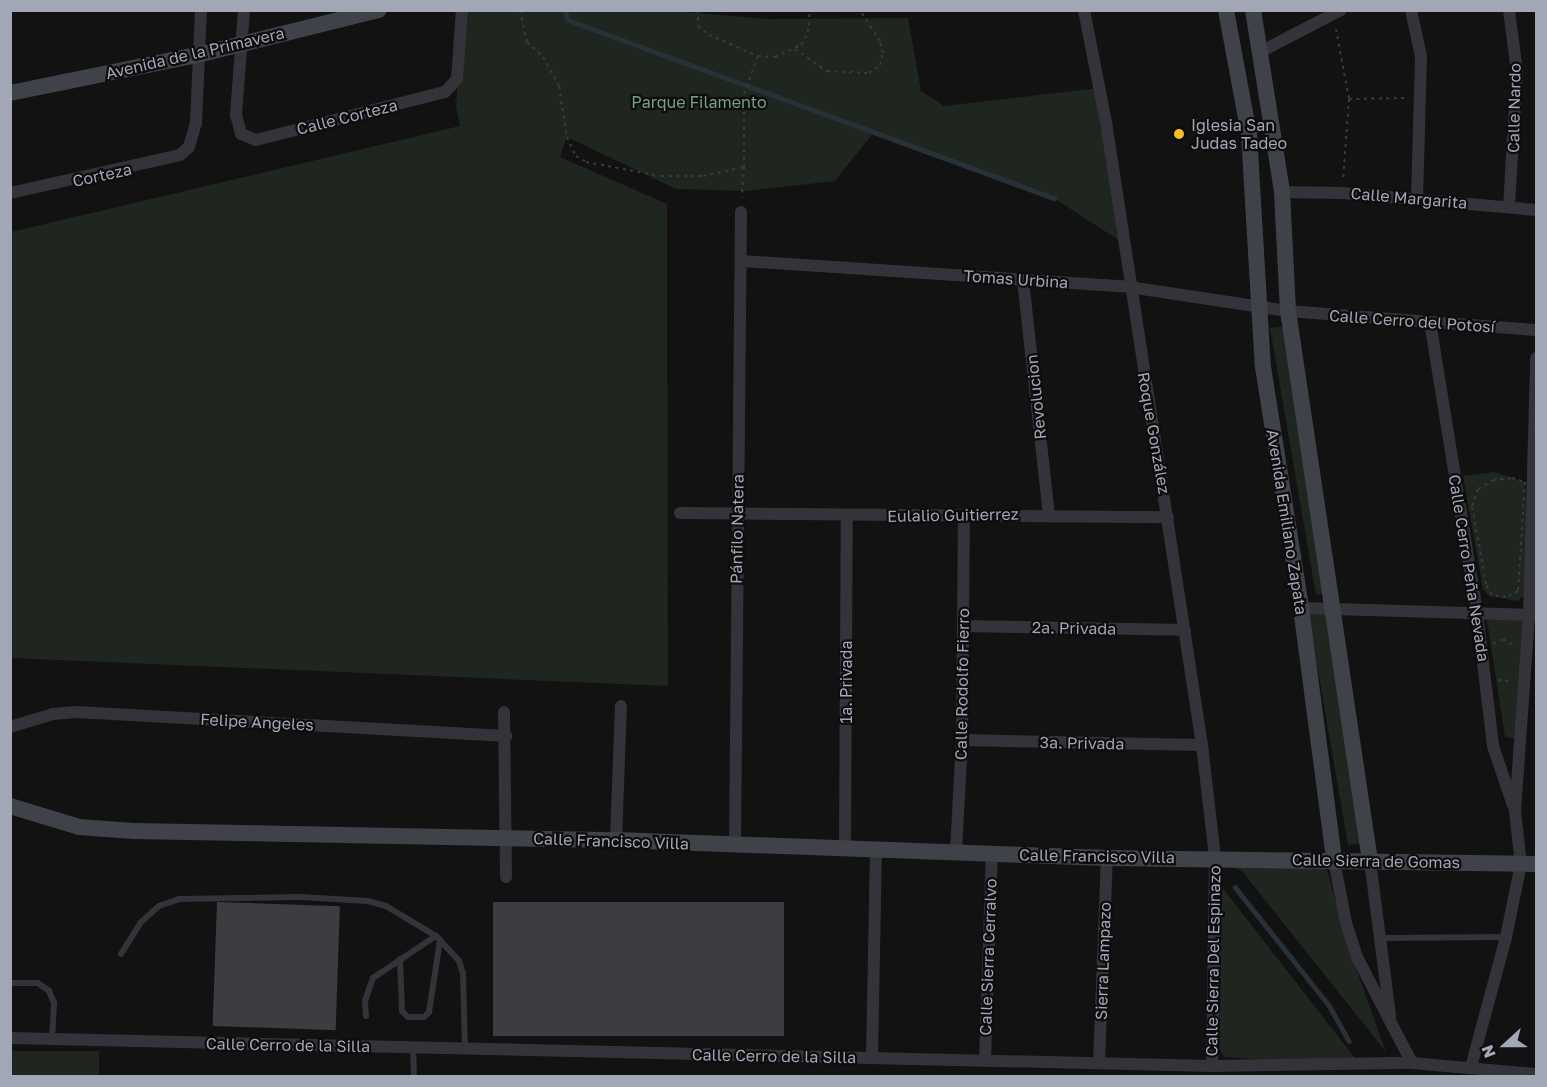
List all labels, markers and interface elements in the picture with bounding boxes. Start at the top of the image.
street label: Avenida de la Primavera [104,23,286,83]
street label: Calle Nardo [1504,63,1524,153]
park label: Parque Filamento [631,92,767,112]
street label: Calle Corteza [295,95,399,139]
place label: Iglesia San Judas Tadeo [1191,115,1287,153]
marker: Iglesia San Judas Tadeo [1172,127,1186,141]
street label: Corteza [71,159,133,191]
street label: Calle Margarita [1350,183,1468,213]
street label: Tomas Urbina [963,266,1069,292]
street label: Calle Cerro del Potosí [1328,306,1496,336]
street label: Revolucion [1022,354,1050,440]
street label: Roque González [1134,371,1174,495]
street label: Avenida Emiliano Zapata [1263,428,1311,616]
street label: Calle Cerro Peña Nevada [1445,473,1493,663]
street label: Pánfilo Natera [726,474,748,584]
street label: Eulalio Guitierrez [887,504,1019,526]
street label: Calle Rodolfo Fierro [951,608,973,760]
street label: 2a. Privada [1032,618,1116,638]
street label: 1a. Privada [836,640,856,724]
street label: Felipe Angeles [200,709,314,735]
street label: 3a. Privada [1040,733,1124,753]
street label: Calle Francisco Villa [533,829,689,853]
street label: Calle Francisco Villa [1019,845,1175,867]
street label: Calle Sierra de Gomas [1292,850,1460,872]
street label: Calle Sierra Del Espinazo [1202,865,1224,1057]
street label: Calle Sierra Cerralvo [976,878,1000,1036]
street label: Sierra Lampazo [1091,902,1115,1020]
north arrow [1475,1015,1535,1075]
street label: Calle Cerro de la Silla [206,1034,370,1056]
text: N [1477,1042,1500,1061]
street label: Calle Cerro de la Silla [692,1045,856,1067]

